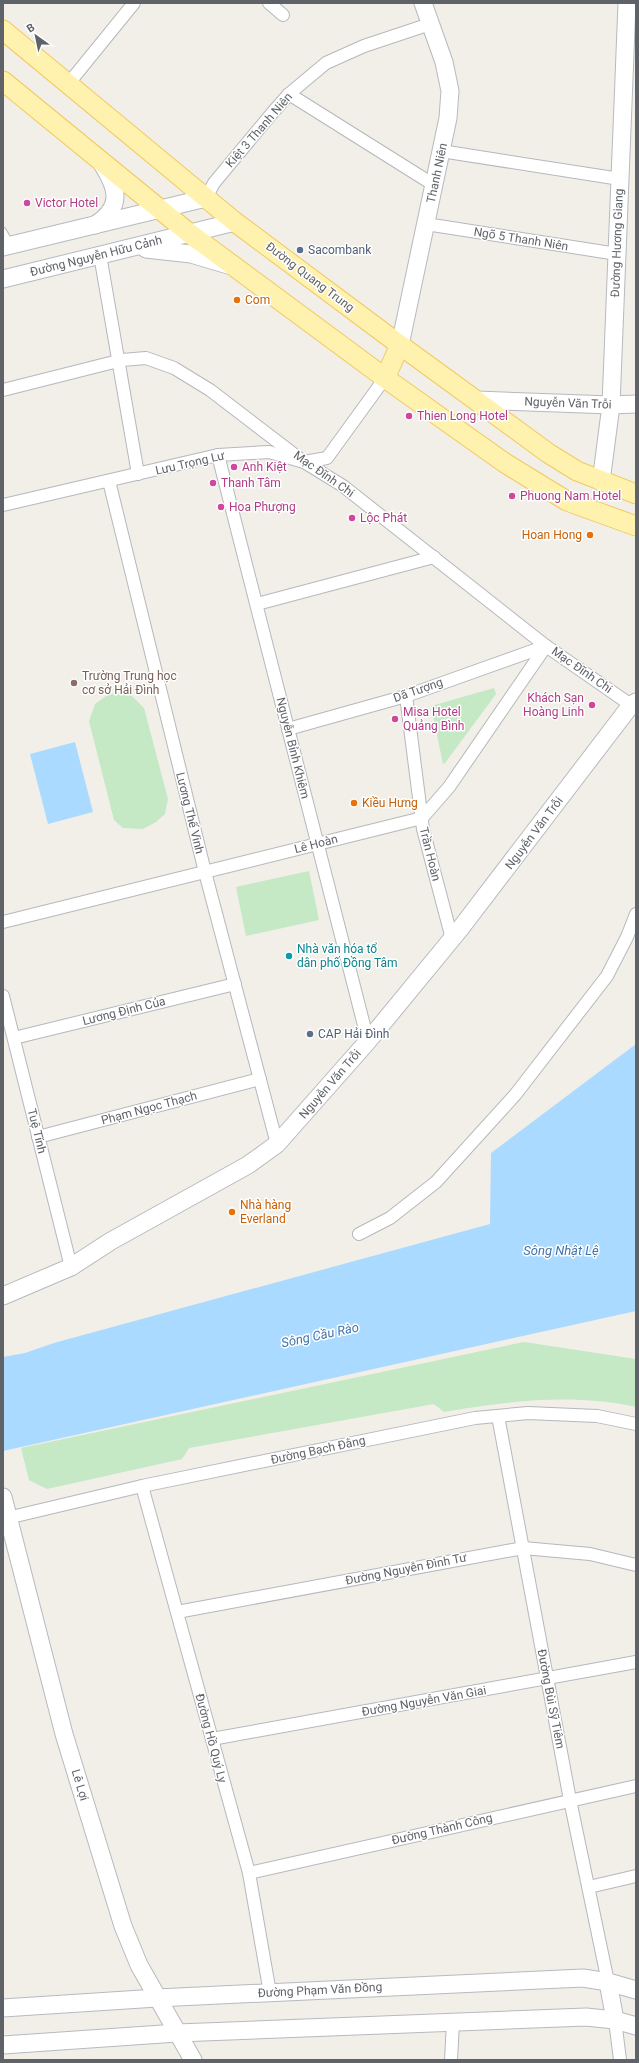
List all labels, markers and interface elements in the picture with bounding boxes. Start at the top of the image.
north arrow [16,16,56,56]
text: B [24,21,37,35]
street label: Kiệt 3 Thanh Niên [223,90,295,170]
street label: Thanh Niên [424,142,450,204]
street label: Đường Hương Giang [608,188,626,298]
place label: Victor Hotel [35,196,98,210]
marker: Victor Hotel [22,198,32,208]
street label: Ngõ 5 Thanh Niên [473,225,569,253]
street label: Đường Nguyễn Hữu Cảnh [29,233,163,279]
street label: Đường Quang Trung [263,239,357,315]
place label: Sacombank [308,243,372,257]
marker: Sacombank [295,245,305,255]
place label: Com [245,293,270,307]
marker: Com [232,295,242,305]
street label: Nguyễn Văn Trỗi [524,394,612,412]
place label: Thien Long Hotel [417,409,508,423]
marker: Thien Long Hotel [404,411,414,421]
street label: Lưu Trọng Lư [154,448,226,478]
street label: Mạc Đĩnh Chi [291,448,357,500]
place label: Anh Kiệt [242,460,287,474]
marker: Anh Kiệt [229,462,239,472]
place label: Thanh Tâm [221,476,281,490]
marker: Thanh Tâm [208,478,218,488]
place label: Phuong Nam Hotel [520,489,621,503]
marker: Phuong Nam Hotel [507,491,517,501]
place label: Hoa Phượng [229,500,296,514]
marker: Hoa Phượng [216,502,226,512]
place label: Lộc Phát [360,511,407,525]
marker: Lộc Phát [347,513,357,523]
place label: Hoan Hong [522,528,582,542]
marker: Hoan Hong [585,530,595,540]
street label: Mạc Đĩnh Chi [549,644,615,696]
place label: Trường Trung học cơ sở Hải Đình [82,669,177,697]
street label: Dã Tượng [391,675,445,705]
marker: Trường Trung học cơ sở Hải Đình [69,678,79,688]
place label: Khách Sạn Hoàng Linh [523,691,584,719]
street label: Nguyễn Bỉnh Khiêm [274,696,312,800]
marker: Khách Sạn Hoàng Linh [587,700,597,710]
place label: Misa Hotel Quảng Bình [403,705,464,733]
marker: Misa Hotel Quảng Bình [390,714,400,724]
street label: Lương Thế Vinh [173,771,207,855]
street label: Nguyễn Văn Trỗi [502,794,566,872]
place label: Kiều Hưng [362,796,418,810]
marker: Kiều Hưng [349,798,359,808]
street label: Trần Hoàn [417,826,443,882]
street label: Lê Hoàn [293,832,339,856]
place label: Nhà văn hóa tổ dân phố Đồng Tâm [297,942,398,970]
marker: Nhà văn hóa tổ dân phố Đồng Tâm [284,951,294,961]
street label: Lương Định Của [81,994,167,1028]
place label: CAP Hải Đình [318,1027,389,1041]
marker: CAP Hải Đình [305,1029,315,1039]
street label: Nguyễn Văn Trỗi [296,1046,364,1121]
street label: Phạm Ngọc Thạch [100,1088,198,1128]
street label: Tuệ Tĩnh [25,1107,49,1155]
place label: Nhà hàng Everland [240,1198,291,1226]
marker: Nhà hàng Everland [227,1207,237,1217]
water label: Sông Nhật Lệ [523,1243,599,1258]
water label: Sông Cầu Rào [280,1319,360,1351]
street label: Đường Bạch Đằng [269,1433,367,1467]
street label: Đường Nguyễn Đình Tư [344,1550,468,1588]
street label: Đường Bùi Sỹ Tiêm [534,1648,568,1750]
street label: Đường Nguyễn Văn Giai [361,1683,487,1719]
street label: Đường Hồ Quý Ly [192,1692,230,1785]
street label: Lê Lợi [69,1768,91,1802]
street label: Đường Thành Công [390,1811,494,1847]
street label: Đường Phạm Văn Đồng [257,1980,383,2000]

